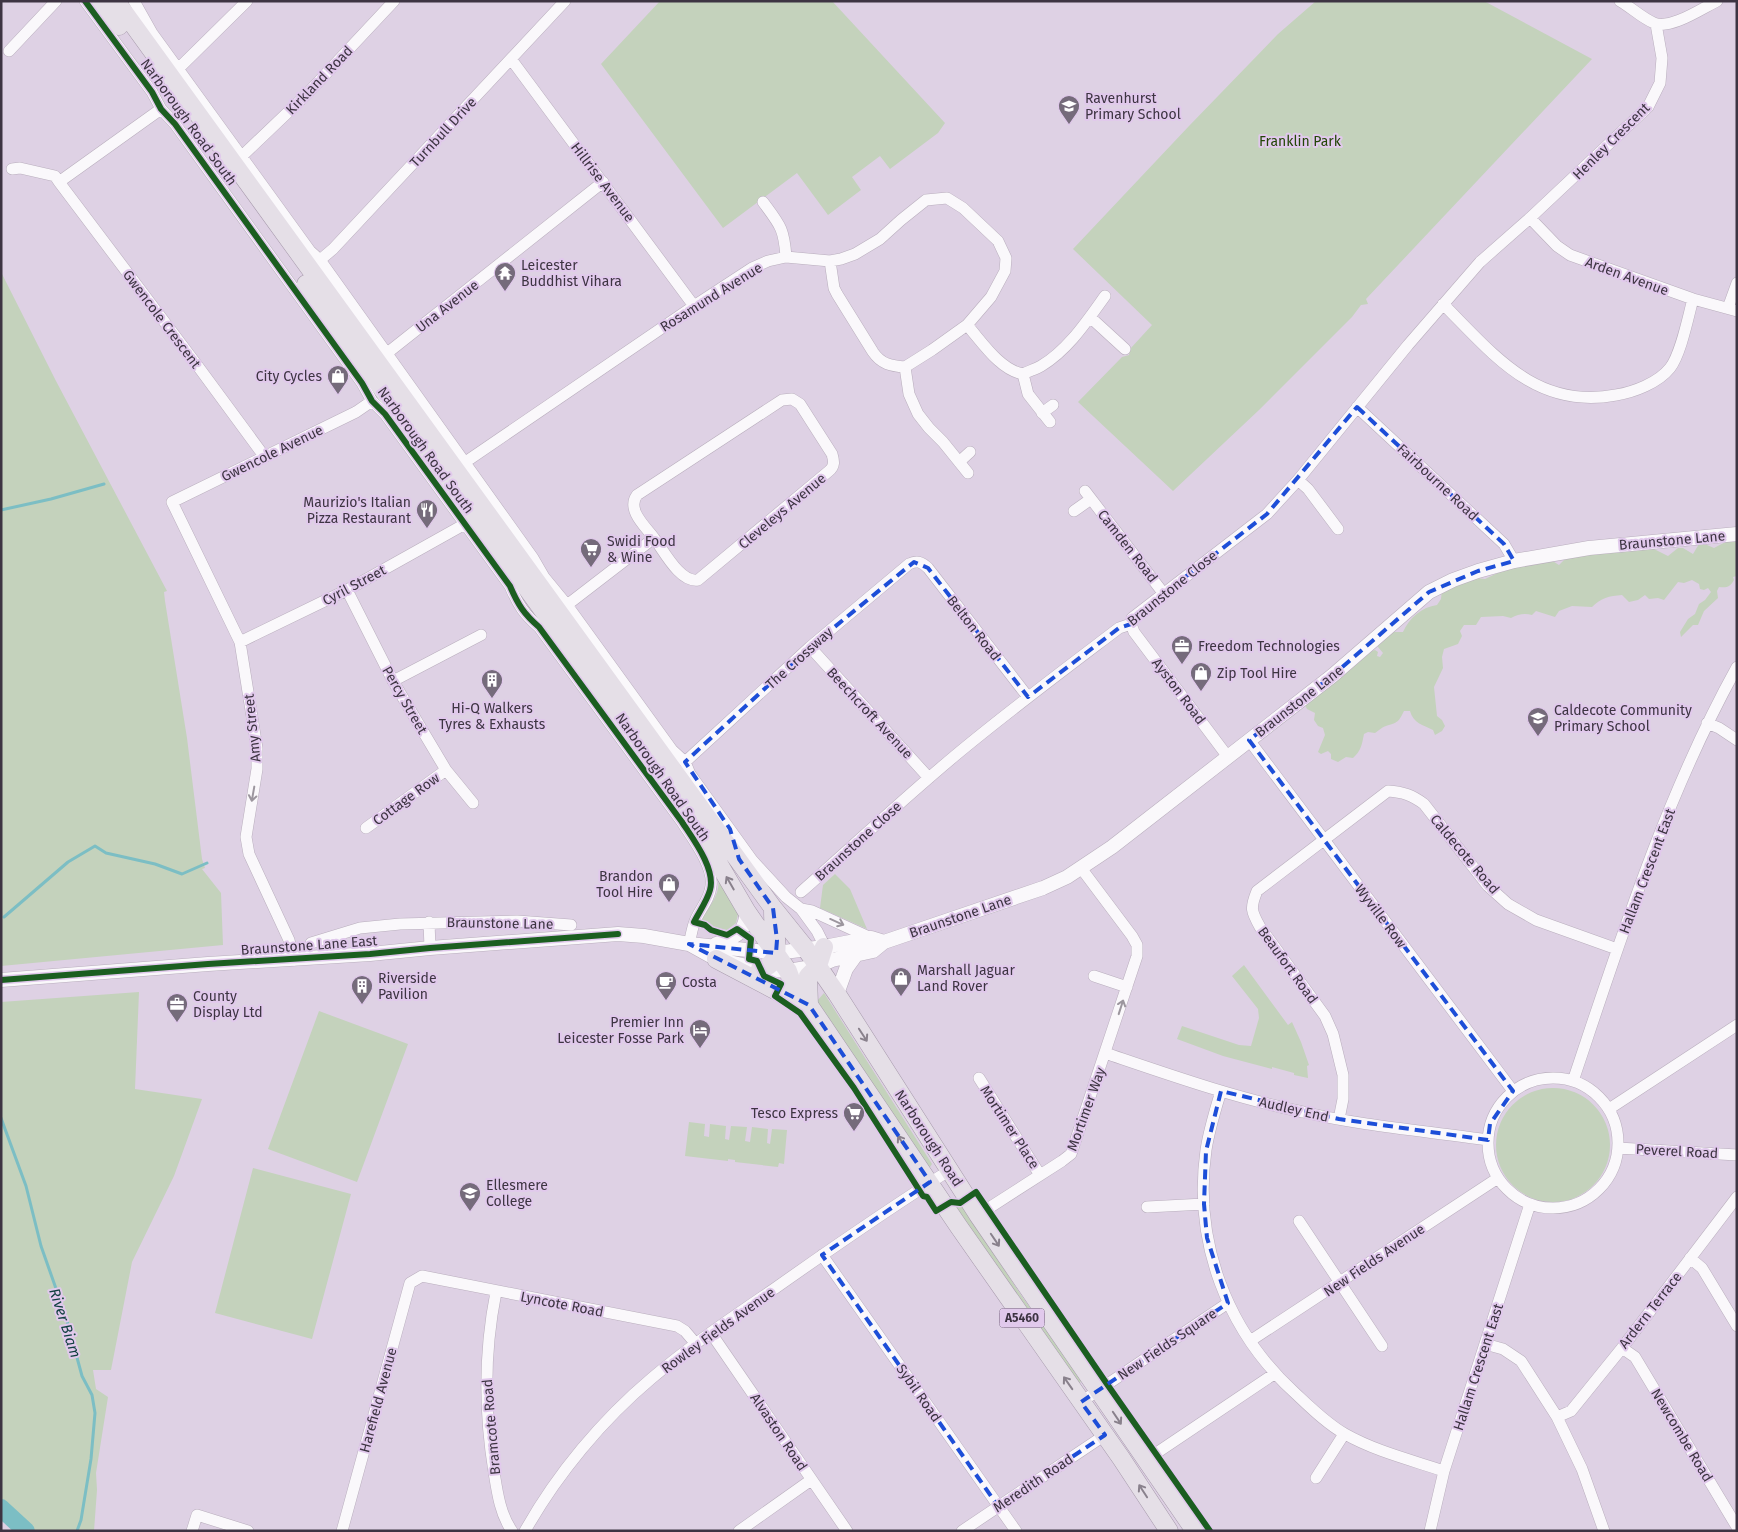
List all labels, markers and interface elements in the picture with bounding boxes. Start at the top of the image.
street label: Kirkland Road [282,42,356,118]
street label: Narborough Road South [137,55,240,189]
place label: Ravenhurst Primary School [1085,90,1181,123]
street label: Turnbull Drive [407,94,480,171]
school or university icon: Ravenhurst Primary School [1057,94,1081,125]
street label: Henley Crescent [1569,99,1654,183]
park label: Franklin Park [1259,133,1342,150]
street label: Hillrise Avenue [567,139,638,226]
street label: Arden Avenue [1583,254,1671,299]
place label: Leicester Buddhist Vihara [521,257,622,290]
street label: Rosamund Avenue [657,259,766,336]
temple icon: Leicester Buddhist Vihara [493,261,517,292]
street label: Gwencole Crescent [119,267,205,373]
street label: Una Avenue [412,277,482,336]
shop icon: City Cycles [326,364,350,395]
place label: City Cycles [256,368,322,385]
street label: Narborough Road South [374,383,477,517]
street label: Gwencole Avenue [219,421,326,485]
street label: Fairbourne Road [1394,440,1482,524]
street label: Cleveleys Avenue [735,470,829,553]
place label: Maurizio's Italian Pizza Restaurant [303,494,412,527]
restaurant icon: Maurizio's Italian Pizza Restaurant [415,498,439,529]
street label: Camden Road [1094,507,1161,586]
street label: Braunstone Lane [1618,527,1726,554]
place label: Swidi Food & Wine [607,533,676,566]
supermarket icon: Swidi Food & Wine [579,537,603,568]
street label: Braunstone Close [1124,547,1221,630]
street label: Cyril Street [320,561,390,609]
street label: Belton Road [943,593,1004,664]
street label: The Crossway [762,624,837,693]
office icon: Freedom Technologies [1170,634,1194,665]
place label: Freedom Technologies [1198,638,1340,655]
street label: Ayston Road [1148,655,1209,728]
shop icon: Zip Tool Hire [1189,661,1213,692]
street label: Braunstone Lane [1252,662,1347,741]
street label: Percy Street [378,663,431,738]
street label: Beechcroft Avenue [823,664,916,762]
place label: Zip Tool Hire [1217,665,1297,682]
building icon: Hi-Q Walkers Tyres & Exhausts [480,668,504,699]
street label: Amy Street [240,692,265,763]
place label: Hi-Q Walkers Tyres & Exhausts [439,700,546,733]
place label: Caldecote Community Primary School [1554,702,1692,735]
school or university icon: Caldecote Community Primary School [1526,706,1550,737]
street label: Narborough Road South [612,710,713,845]
street label: Cottage Row [370,770,443,829]
one-way arrow [247,786,257,802]
street label: Braunstone Close [812,798,905,885]
street label: Hallam Crescent East [1616,805,1680,936]
street label: Caldecote Road [1427,811,1503,897]
place label: Brandon Tool Hire [596,868,653,901]
shop icon: Brandon Tool Hire [657,872,681,903]
one-way arrow [725,876,735,890]
street label: Wyville Row [1351,881,1410,951]
street label: Braunstone Lane [907,891,1013,942]
street label: Braunstone Lane [446,914,554,933]
one-way arrow [829,917,844,927]
street label: Beaufort Road [1254,924,1321,1007]
street label: Braunstone Lane East [240,932,379,959]
place label: Marshall Jaguar Land Rover [917,962,1015,995]
shop icon: Marshall Jaguar Land Rover [889,966,913,997]
place label: Riverside Pavilion [378,970,437,1003]
cafe icon: Costa [654,970,678,1001]
building icon: Riverside Pavilion [350,974,374,1005]
place label: Costa [682,974,717,991]
place label: County Display Ltd [193,988,263,1021]
office icon: County Display Ltd [165,992,189,1023]
one-way arrow [1116,999,1126,1015]
place label: Premier Inn Leicester Fosse Park [557,1014,685,1047]
hotel icon: Premier Inn Leicester Fosse Park [688,1018,712,1049]
one-way arrow [858,1028,868,1042]
street label: Mortimer Way [1063,1065,1109,1153]
street label: Mortimer Place [976,1082,1043,1172]
street label: Narborough Road [891,1087,966,1190]
street label: Audley End [1258,1093,1330,1126]
supermarket icon: Tesco Express [842,1101,866,1132]
place label: Tesco Express [751,1105,838,1122]
one-way arrow [897,1136,907,1150]
street label: Peverel Road [1635,1141,1719,1162]
place label: Ellesmere College [486,1177,548,1210]
school or university icon: Ellesmere College [458,1181,482,1212]
street label: New Fields Avenue [1321,1220,1428,1300]
one-way arrow [990,1233,1000,1247]
street label: Ardern Terrace [1615,1269,1686,1352]
street label: Rowley Fields Avenue [658,1284,778,1377]
water label: River Biam [45,1286,85,1360]
street label: Lyncote Road [519,1288,605,1321]
street label: Hallam Crescent East [1450,1301,1507,1433]
street label: New Fields Square [1114,1305,1220,1384]
road number: A5460 [1000,1309,1044,1328]
street label: Harefield Avenue [356,1346,401,1454]
street label: Sybil Road [892,1361,945,1426]
one-way arrow [1063,1376,1073,1390]
street label: Bramcote Road [479,1378,504,1476]
street label: Newcombe Road [1647,1386,1716,1485]
street label: Alvaston Road [746,1390,811,1474]
one-way arrow [1112,1410,1122,1424]
street label: Meredith Road [990,1450,1076,1516]
one-way arrow [1138,1484,1148,1498]

